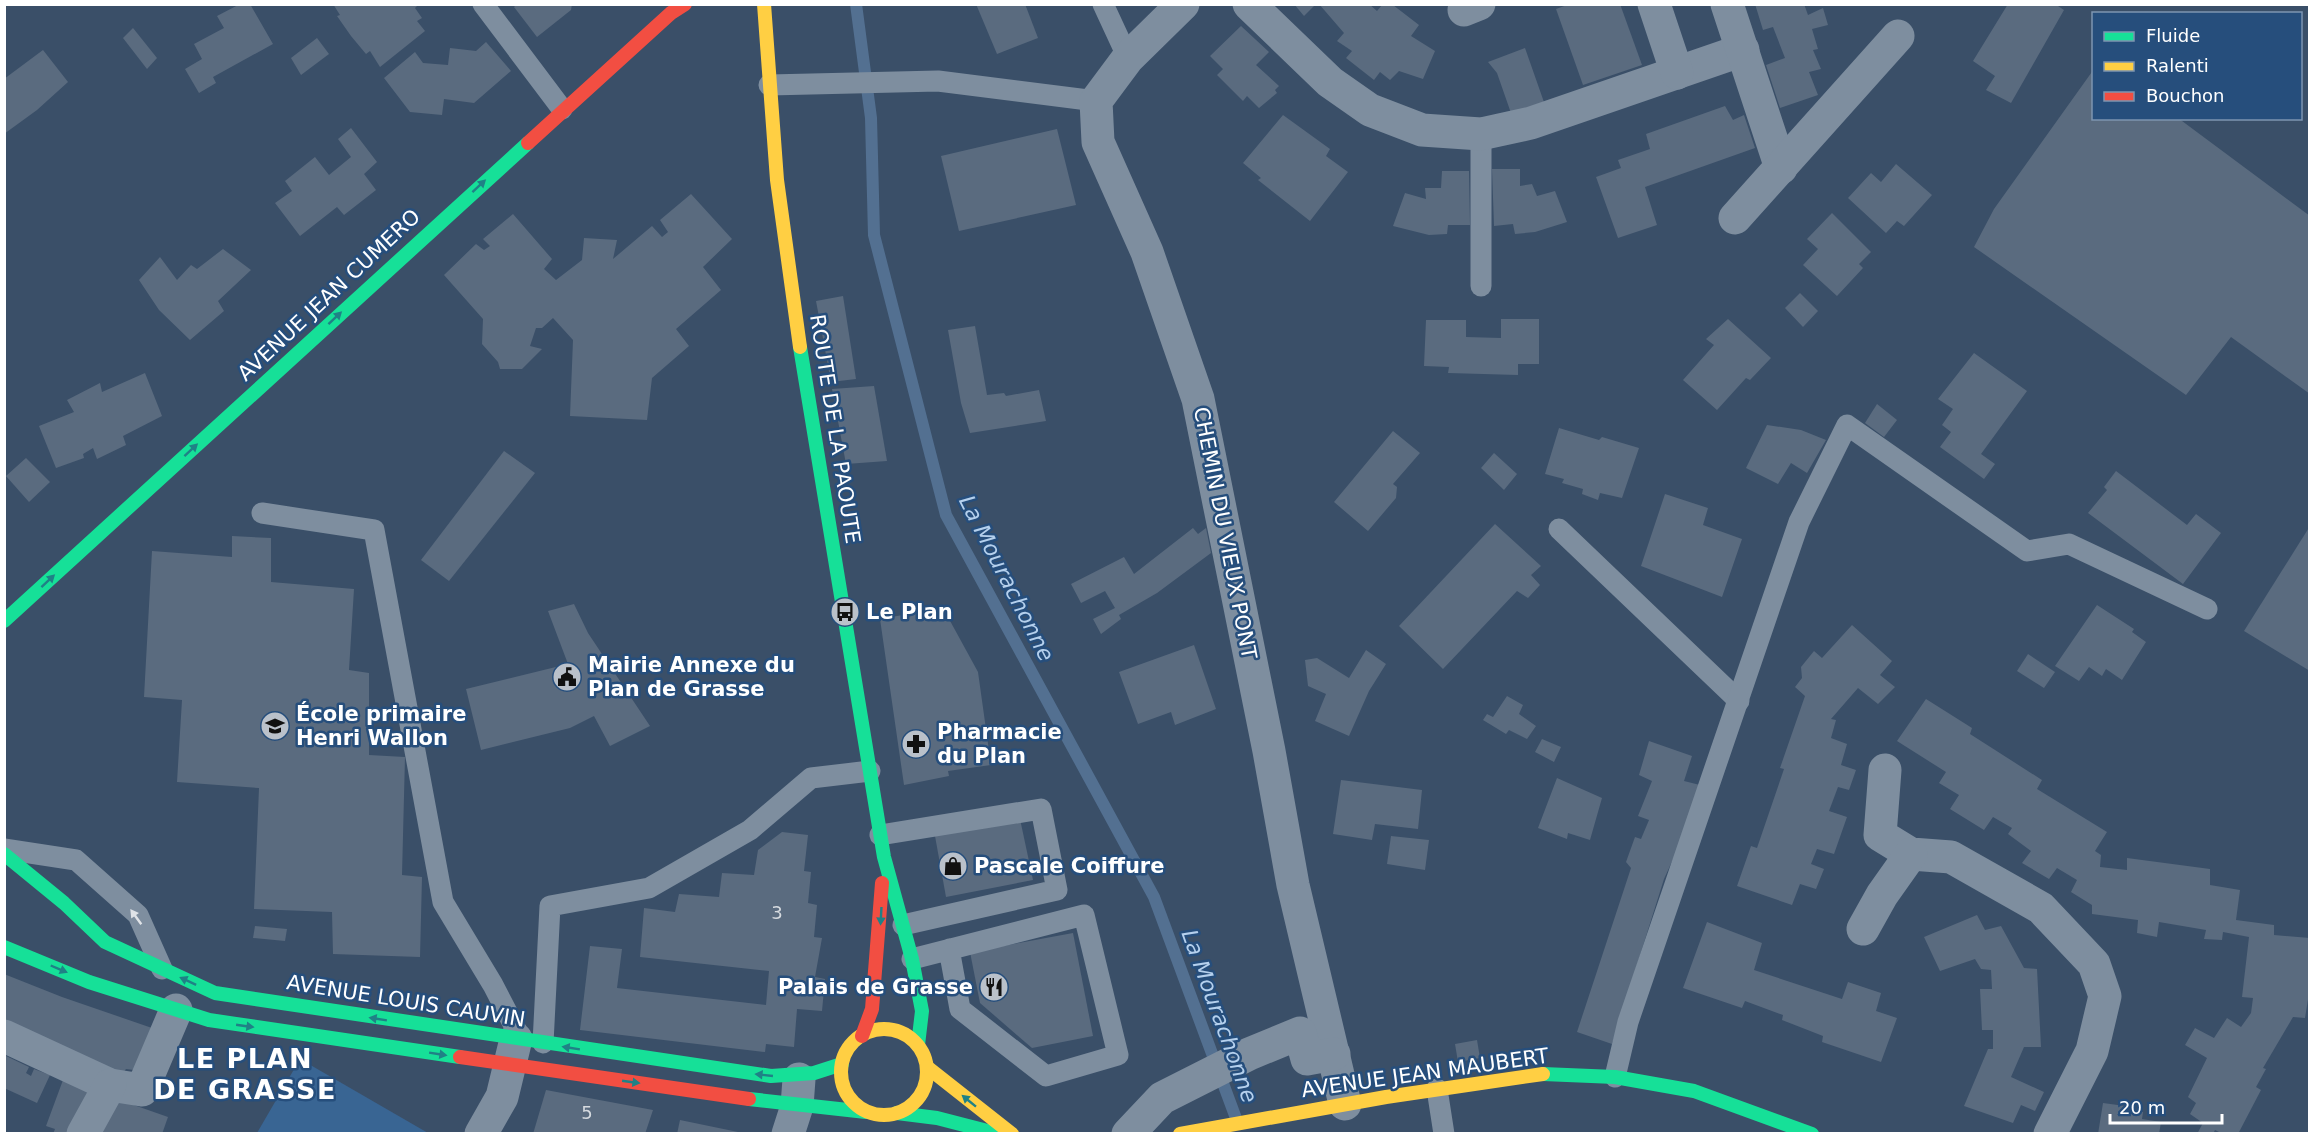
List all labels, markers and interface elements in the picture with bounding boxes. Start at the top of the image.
legend [2092,12,2302,120]
text: Fluide [2146,25,2200,46]
text: Ralenti [2146,55,2209,76]
text: Bouchon [2146,85,2225,106]
one-way arrow [471,179,486,193]
street label: AVENUE JEAN CUMERO [233,204,425,386]
one-way arrow [327,312,342,325]
street label: ROUTE DE LA PAOUTE [805,313,865,545]
street label: CHEMIN DU VIEUX PONT [1189,405,1261,661]
one-way arrow [184,443,198,457]
water label: La Mourachonne [954,491,1059,665]
one-way arrow [40,575,54,589]
bus stop icon: Le Plan [829,596,861,628]
place label: Le Plan [866,600,953,624]
place label: Mairie Annexe du Plan de Grasse [588,653,795,701]
public building icon: Mairie Annexe du Plan de Grasse [551,661,583,693]
place label: École primaire Henri Wallon [296,701,466,750]
school or university icon: École primaire Henri Wallon [259,710,291,742]
place label: Pharmacie du Plan [937,720,1062,768]
pharmacy icon: Pharmacie du Plan [900,728,932,760]
shop icon: Pascale Coiffure [937,850,969,882]
place label: Pascale Coiffure [974,854,1164,878]
house number: 3 [771,902,783,923]
one-way arrow [876,906,885,925]
one-way arrow [130,909,142,925]
water label: La Mourachonne [1177,926,1262,1106]
one-way arrow [50,964,68,974]
street label: AVENUE LOUIS CAUVIN [285,970,527,1032]
restaurant icon: Palais de Grasse [978,971,1010,1003]
place label: Palais de Grasse [778,975,973,999]
one-way arrow [179,976,196,985]
one-way arrow [368,1014,387,1023]
one-way arrow [235,1021,254,1030]
district label: LE PLAN DE GRASSE [153,1043,337,1105]
one-way arrow [561,1043,580,1052]
street label: AVENUE JEAN MAUBERT [1300,1044,1550,1102]
one-way arrow [428,1050,447,1059]
one-way arrow [754,1070,773,1080]
one-way arrow [621,1078,640,1087]
scale bar [2110,1087,2222,1125]
one-way arrow [962,1095,977,1107]
text: 20 m [2119,1097,2165,1118]
house number: 5 [581,1102,593,1123]

